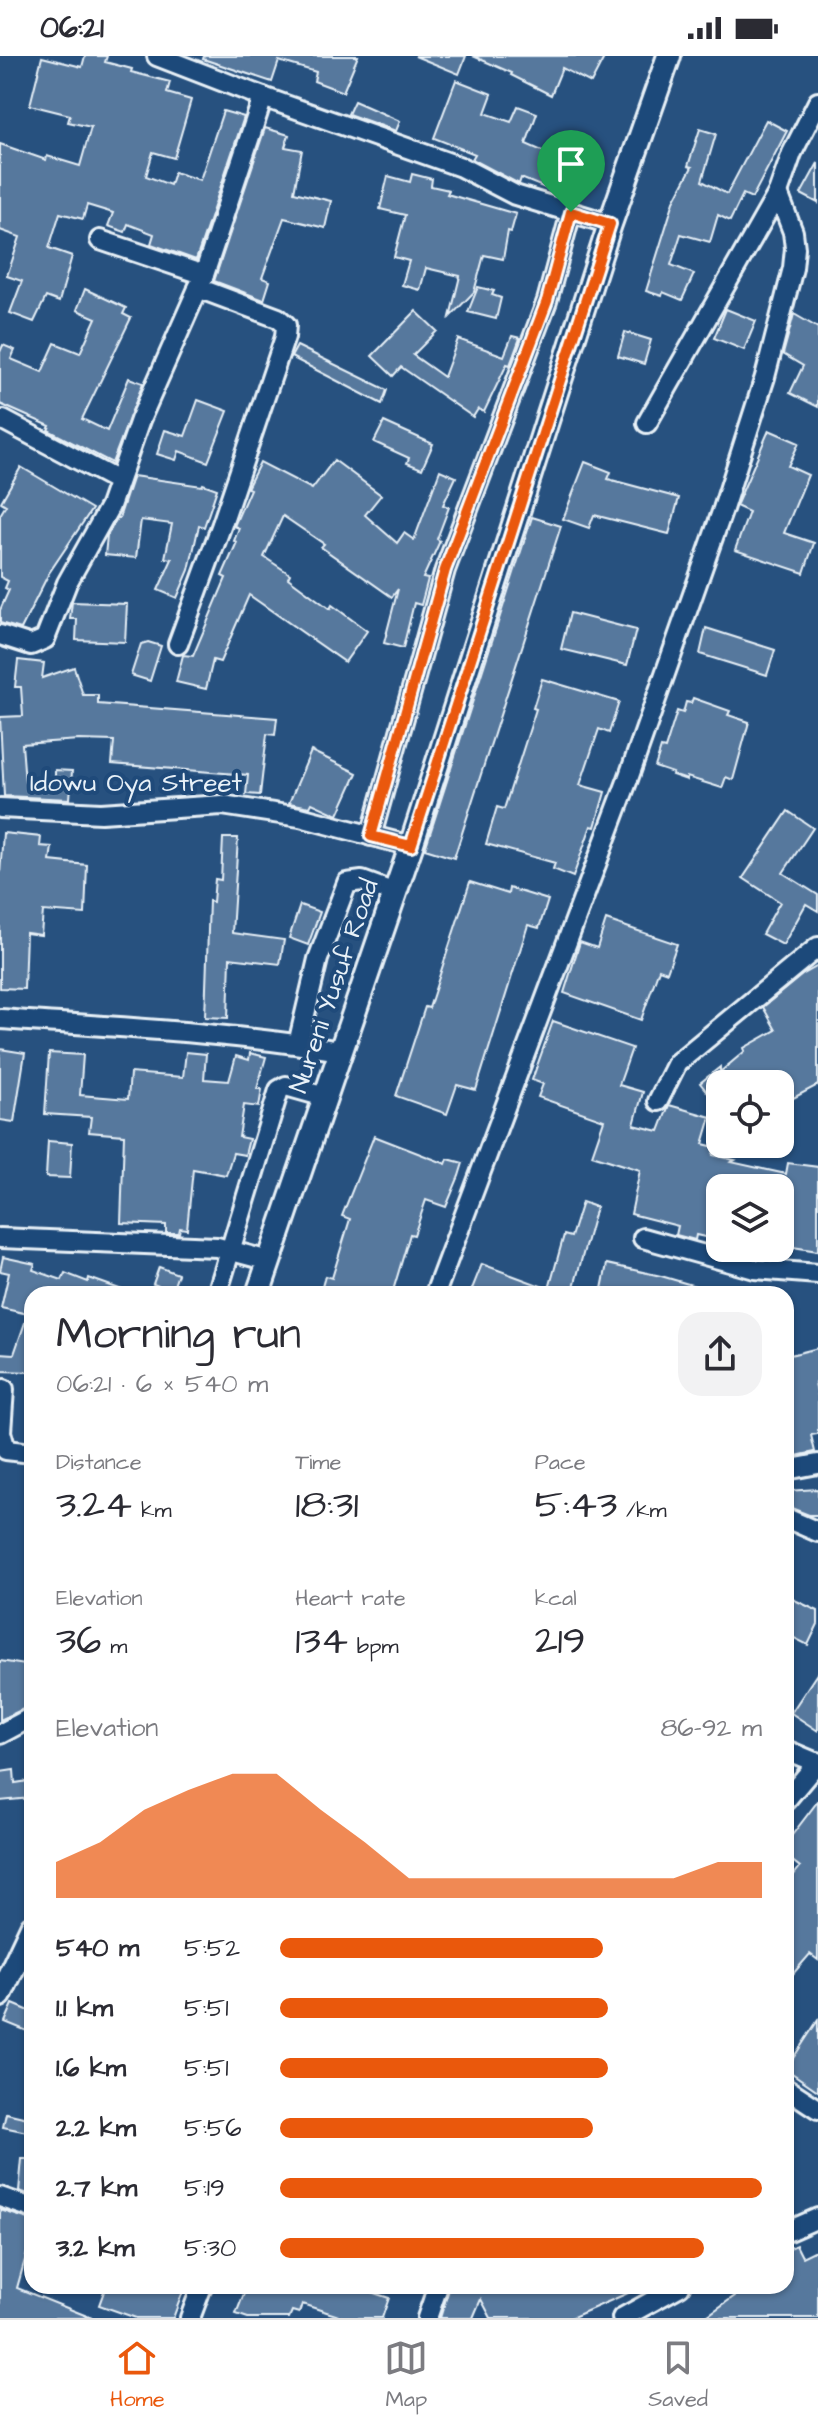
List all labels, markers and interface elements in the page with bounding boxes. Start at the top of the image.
text: 06:21 [40,7,104,49]
pin [537,130,605,212]
icon: arrive [549,142,593,186]
street label: Idowu Oya Street [30,765,243,803]
street label: Nureni Yusuf Road [280,874,388,1098]
map controls [706,1070,794,1262]
button: locate [706,1070,794,1158]
button: layers [706,1174,794,1262]
text: Morning run [56,1305,301,1366]
button: share [678,1312,762,1396]
text: 06:21 · 6 × 540 m [56,1366,268,1402]
text: Distance [56,1447,142,1478]
text: Time [295,1447,341,1478]
text: Pace [535,1447,586,1478]
text: 3.24 [56,1478,132,1533]
text: 18:31 [295,1478,359,1533]
text: 5:43 [535,1478,617,1533]
text: km [132,1495,172,1526]
text: /km [617,1495,667,1526]
text: Elevation [56,1583,143,1614]
text: Heart rate [295,1583,406,1614]
text: kcal [535,1583,577,1614]
text: 36 [56,1614,101,1669]
text: 134 [295,1614,348,1669]
text: 219 [535,1614,585,1669]
text: m [101,1631,127,1662]
text: bpm [348,1631,399,1662]
text: Elevation [56,1710,158,1746]
text: 86–92 m [660,1710,762,1746]
text: 540 m [56,1930,139,1966]
text: 5:52 [184,1930,240,1966]
text: 1.1 km [56,1990,113,2026]
text: 5:51 [184,1990,228,2026]
text: 1.6 km [56,2050,126,2086]
text: 5:51 [184,2050,228,2086]
text: 2.2 km [56,2110,136,2146]
text: 5:56 [184,2110,241,2146]
text: 2.7 km [56,2170,137,2206]
text: 5:19 [184,2170,225,2206]
text: 3.2 km [56,2230,134,2266]
text: 5:30 [184,2230,236,2266]
tab: Home [110,2336,165,2415]
tab: Map [384,2336,428,2415]
tab: Saved [648,2336,708,2415]

